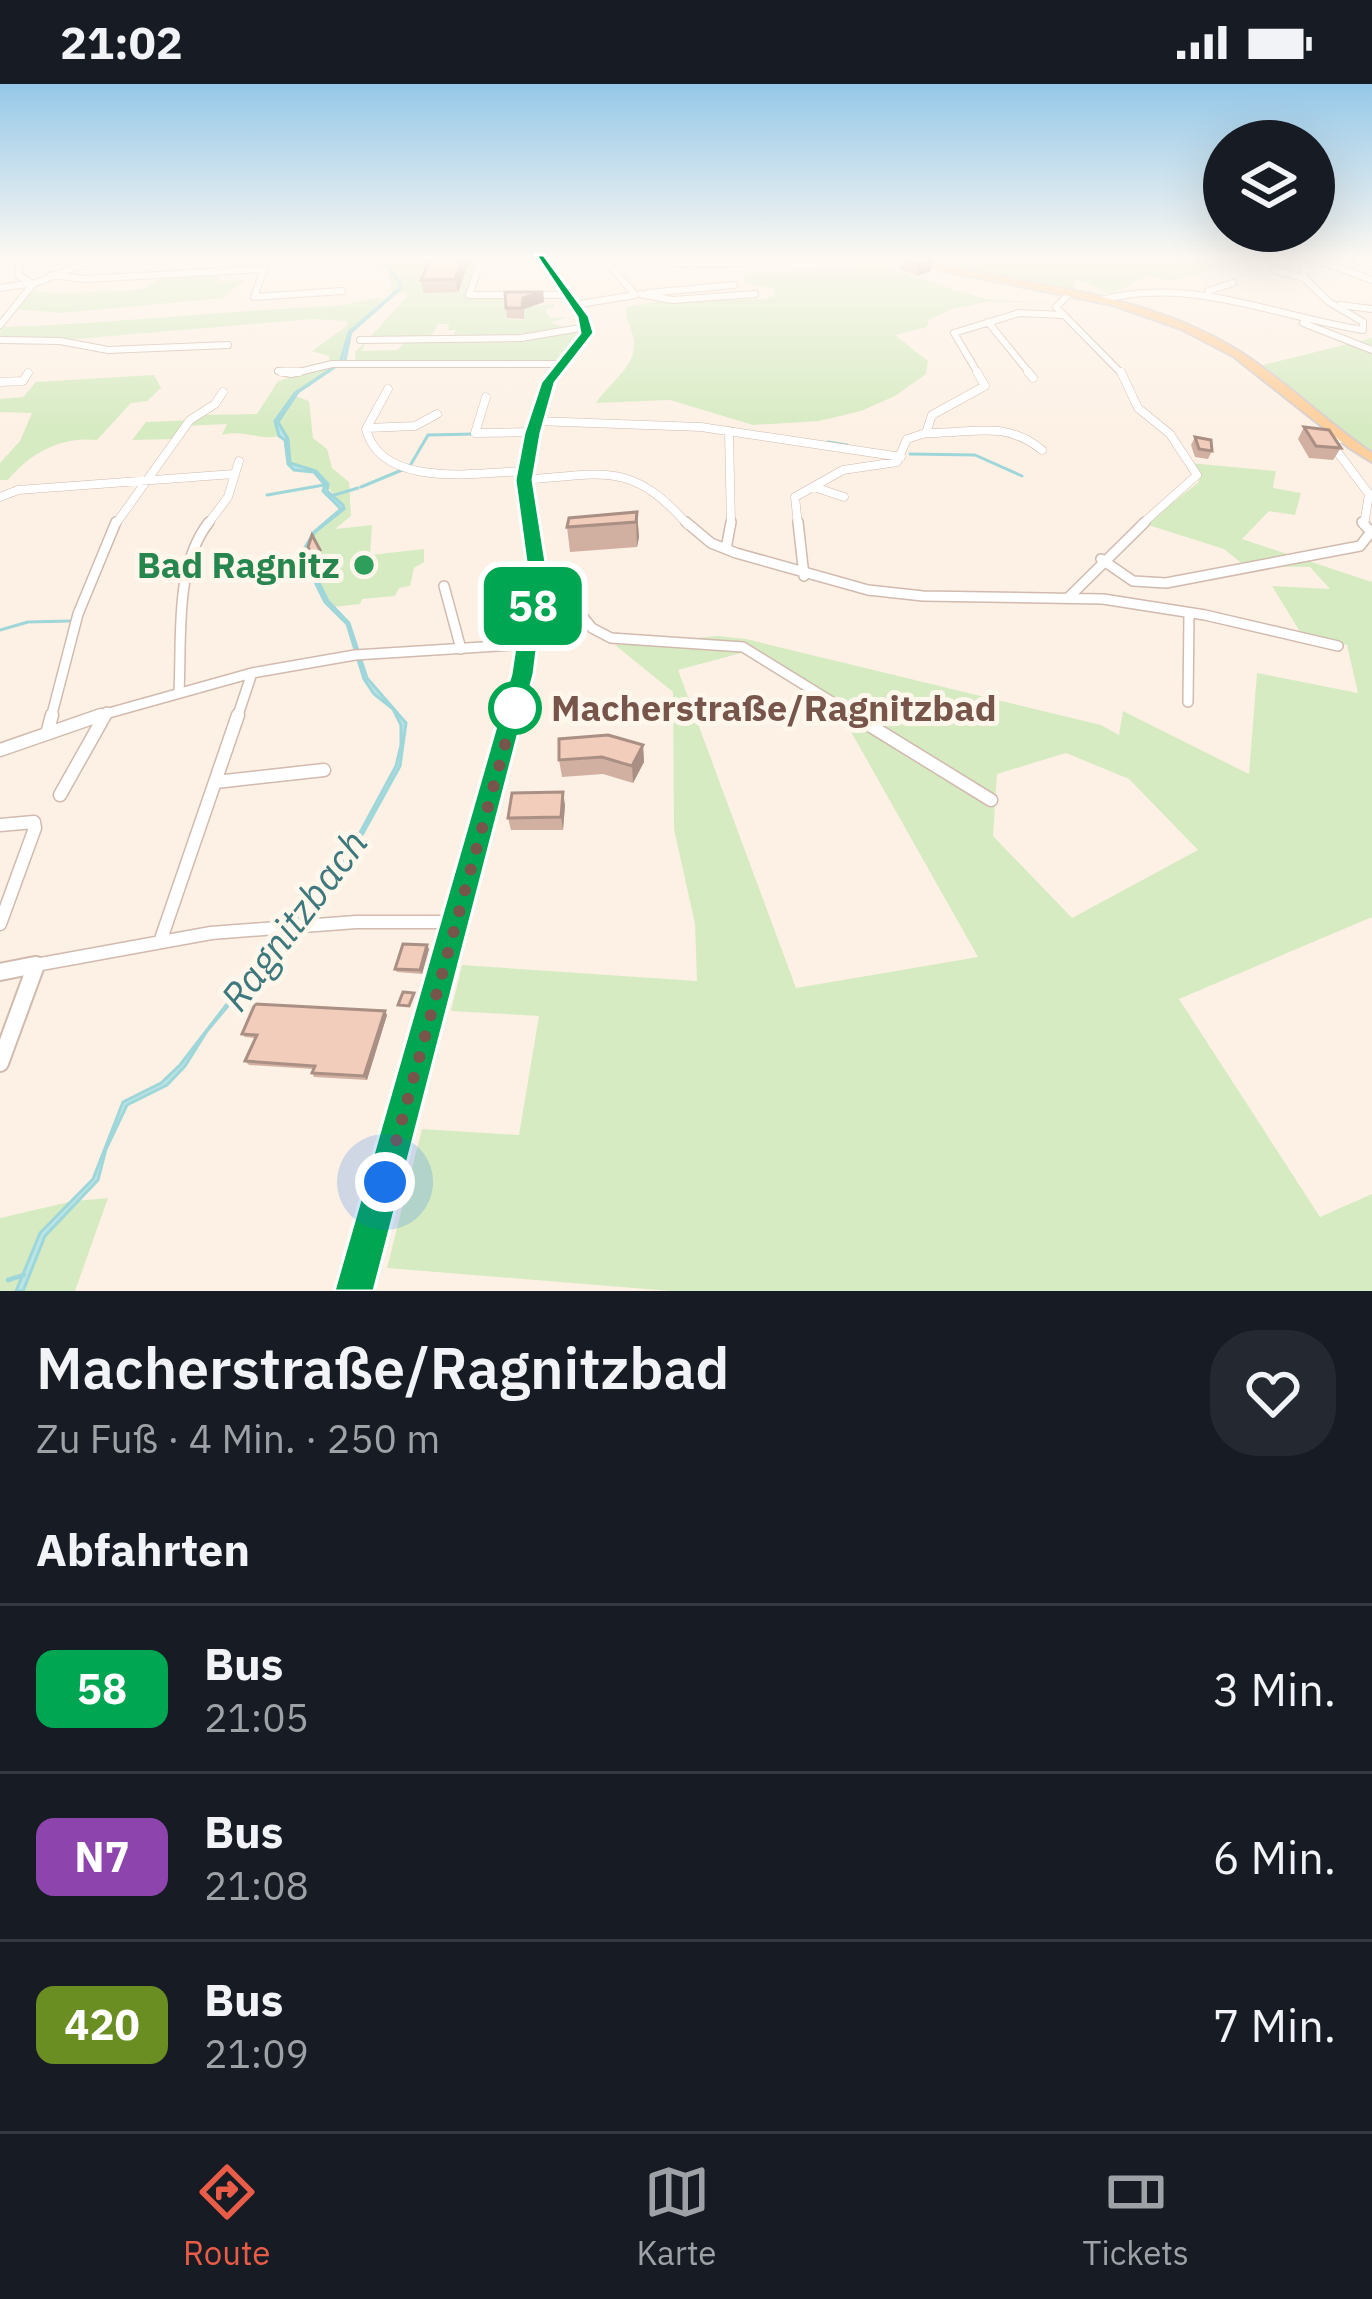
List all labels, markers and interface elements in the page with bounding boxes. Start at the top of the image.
text: 21:02 [60,13,183,71]
map controls [1203,120,1335,252]
button: layers [1203,120,1335,252]
place label: Bad Ragnitz [137,541,340,588]
marker: Bad Ragnitz [351,552,377,578]
line badge: 58 [479,567,587,645]
text: 58 [508,578,558,633]
marker: Macherstraße/Ragnitzbad [490,683,540,733]
place label: Macherstraße/Ragnitzbad [551,684,997,731]
water label: Ragnitzbach [209,819,378,1021]
your location [355,1152,415,1212]
button: heart [1210,1330,1336,1456]
text: Macherstraße/Ragnitzbad [36,1331,729,1405]
text: Zu Fuß · 4 Min. · 250 m [36,1413,440,1464]
text: Abfahrten [36,1520,250,1578]
text: Bus [204,1634,284,1692]
text: 3 Min. [1213,1660,1336,1718]
text: 58 [77,1661,127,1716]
text: 21:05 [204,1692,309,1743]
text: Bus [204,1802,284,1860]
text: 6 Min. [1213,1828,1336,1886]
text: N7 [74,1829,130,1884]
text: 21:08 [204,1860,309,1911]
text: Bus [204,1970,284,2028]
text: 7 Min. [1213,1996,1336,2054]
text: 420 [64,1997,140,2052]
text: 21:09 [204,2028,309,2079]
tab: Route [183,2159,270,2274]
tab: Karte [637,2159,716,2274]
tab: Tickets [1083,2159,1189,2274]

